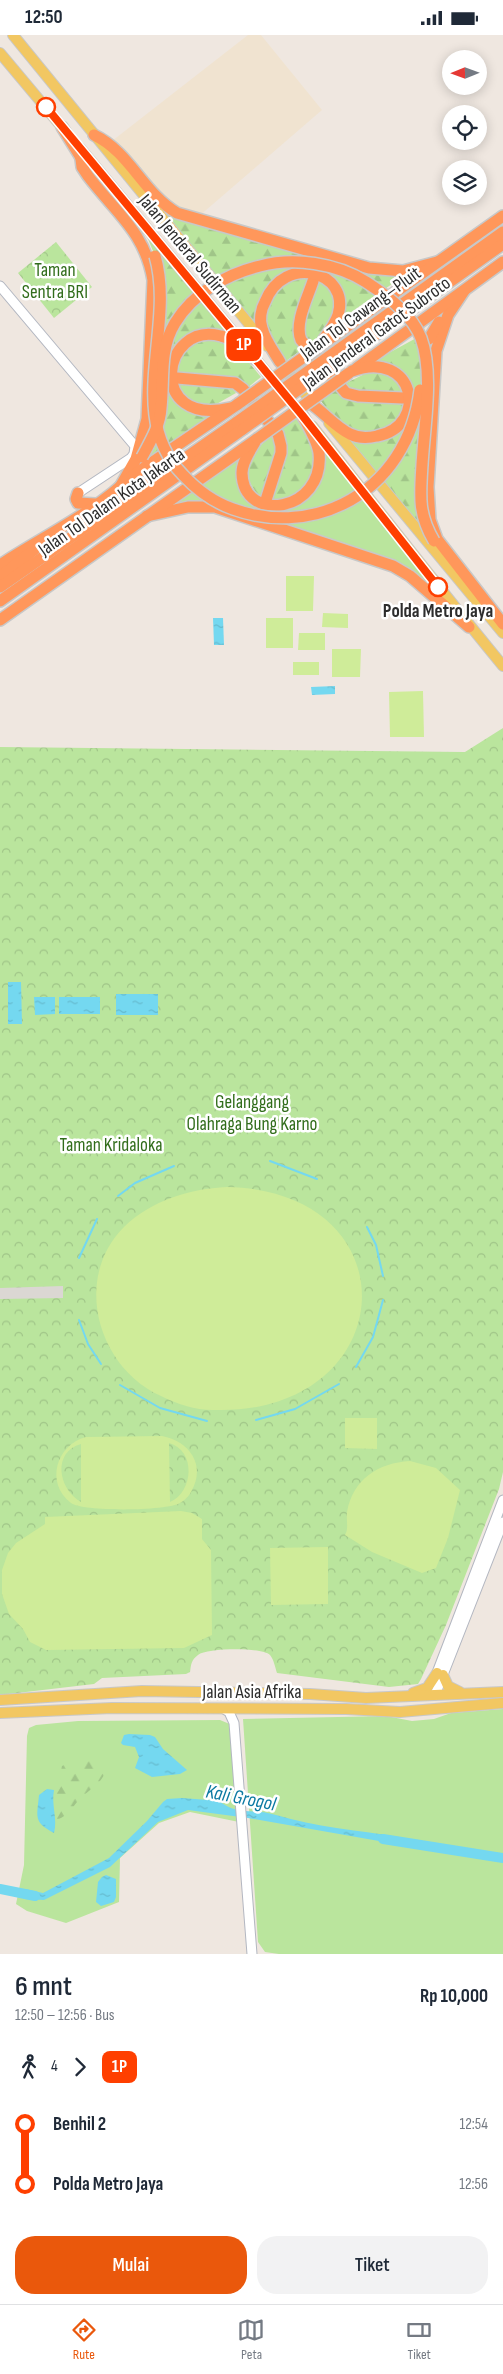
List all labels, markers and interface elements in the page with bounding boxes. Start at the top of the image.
text: 12:50 [25,6,63,29]
north arrow [442,50,488,95]
map controls [442,50,487,205]
unlabelled marker [36,97,56,117]
button: locate [442,105,487,150]
button: layers [442,160,487,205]
street label: Jalan Jenderal Sudirman [133,189,246,318]
park label: Taman Sentra BRI [22,259,88,304]
street label: Jalan Tol Cawang–Pluit [295,262,426,365]
street label: Jalan Jenderal Gatot Subroto [298,272,455,395]
line badge: 1P [222,329,266,361]
text: 1P [236,334,252,355]
street label: Jalan Tol Dalam Kota Jakarta [33,443,189,562]
marker: Polda Metro Jaya [428,577,448,597]
place label: Polda Metro Jaya [383,600,493,623]
park label: Gelanggang Olahraga Bung Karno [187,1091,317,1136]
park label: Taman Kridaloka [59,1134,163,1157]
street label: Jalan Asia Afrika [201,1681,302,1704]
water label: Kali Grogol [204,1779,279,1817]
text: 6 mnt [15,1970,72,2003]
text: Rp 10,000 [420,1985,488,2008]
text: 12:50 – 12:56 · Bus [15,2006,115,2025]
icon: walk [15,2053,43,2081]
icon: forward [66,2053,94,2081]
text: 1P [112,2056,127,2077]
text: 4 [51,2057,58,2076]
text: Benhil 2 [53,2113,106,2136]
text: 12:54 [459,2115,488,2134]
text: Polda Metro Jaya [53,2173,163,2196]
text: 12:56 [459,2175,488,2194]
button: Mulai [15,2236,247,2294]
button: Tiket [257,2236,488,2294]
tab: Rute [70,2316,98,2363]
tab: Peta [237,2316,265,2363]
tab: Tiket [405,2316,433,2363]

